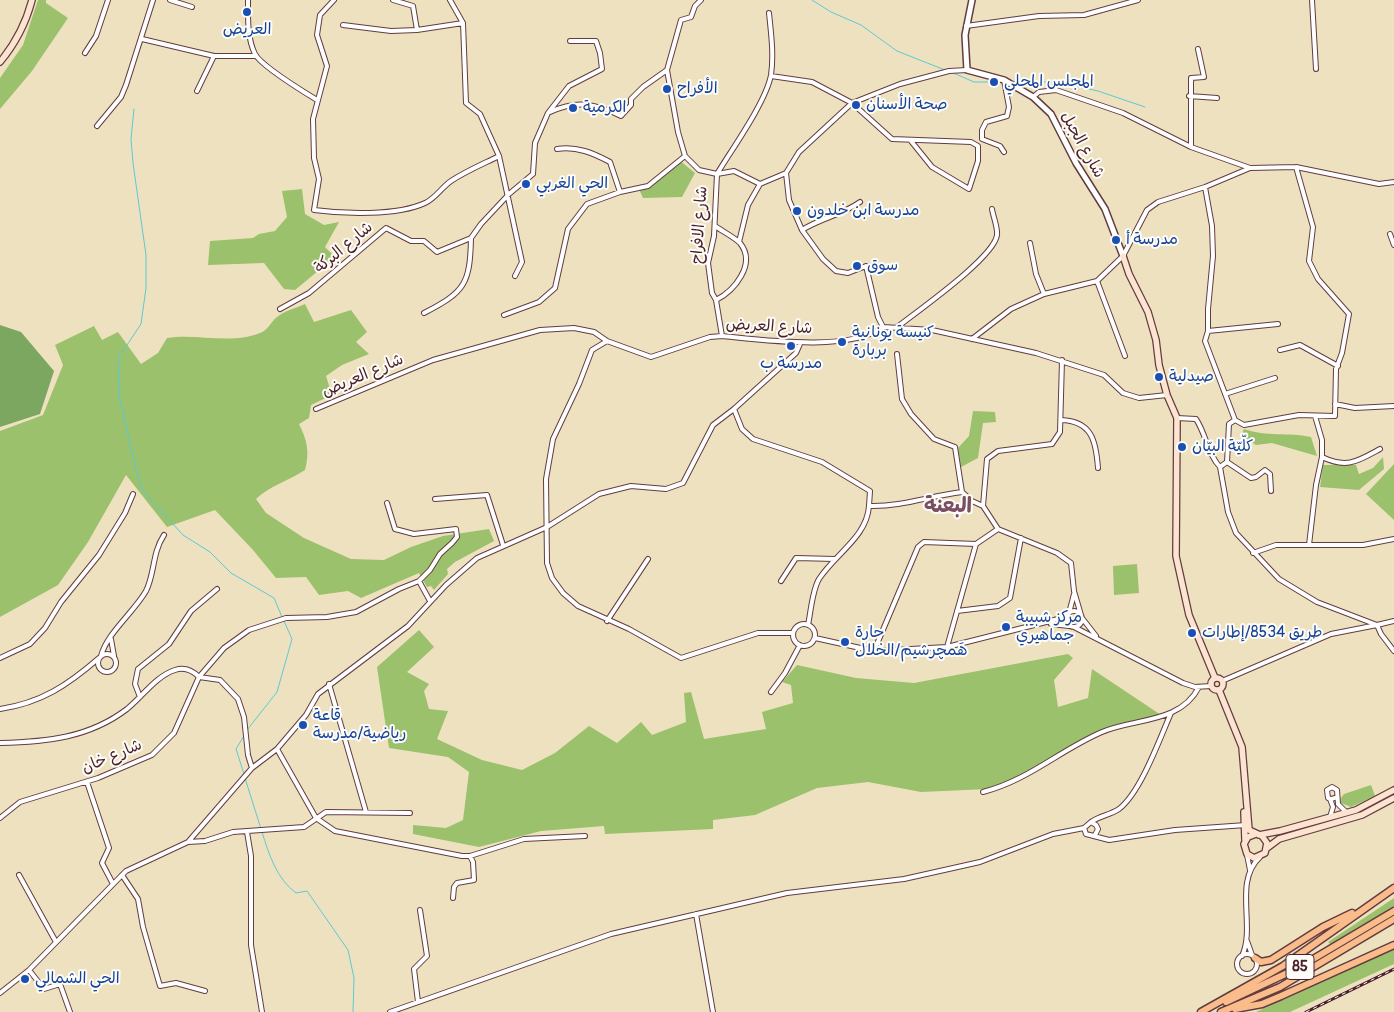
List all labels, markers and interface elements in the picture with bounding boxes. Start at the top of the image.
marker: العريض [241,6,253,18]
place label: العريض [223,20,271,40]
place label: المجلس المحلي [1004,72,1094,92]
marker: المجلس المحلي [988,76,1000,88]
place label: الأفراح [677,79,718,99]
marker: الأفراح [661,83,673,95]
place label: صحة الأسنان [866,95,948,115]
place label: الكرمية [583,98,626,118]
marker: صحة الأسنان [850,99,862,111]
marker: الكرمية [567,102,579,114]
street label: شارع الجبل [1056,108,1108,182]
place label: الحي الغربي [536,174,608,194]
marker: الحي الغربي [520,178,532,190]
street label: شارع الافراح [688,185,712,265]
place label: مدرسة ابن خلدون [807,201,919,221]
marker: مدرسة ابن خلدون [791,205,803,217]
street label: شارع البركة [311,218,377,278]
place label: مدرسة أ [1126,230,1178,250]
marker: مدرسة أ [1110,234,1122,246]
place label: سوق [867,256,898,276]
marker: سوق [851,260,863,272]
street label: شارع العريض [725,315,813,339]
place label: كنيسة يونانية بربارة [852,323,934,361]
marker: كنيسة يونانية بربارة [836,336,848,348]
marker: مدرسة ب [785,340,797,352]
street label: شارع العريض [319,350,407,402]
place label: مدرسة ب [760,354,822,374]
place label: صيدلية [1169,367,1214,387]
marker: صيدلية [1153,371,1165,383]
place label: كلّيّة البيّان [1192,437,1253,457]
marker: كلّيّة البيّان [1176,441,1188,453]
district label: البعنة [924,494,972,520]
place label: مركز شبيبة جماهيري [1016,608,1082,646]
marker: مركز شبيبة جماهيري [1000,621,1012,633]
place label: حارة هَمچرشيم/الخلال [855,623,967,661]
place label: طريق 8534/إطارات [1202,623,1322,643]
marker: طريق 8534/إطارات [1186,627,1198,639]
marker: حارة هَمچرشيم/الخلال [839,636,851,648]
place label: قاعة رياضية/مدرسة [313,706,406,744]
marker: قاعة رياضية/مدرسة [297,719,309,731]
street label: شارع خان [79,736,145,778]
road number: 85 [1286,954,1314,980]
place label: الحي الشمالي [35,969,120,989]
marker: الحي الشمالي [19,973,31,985]

